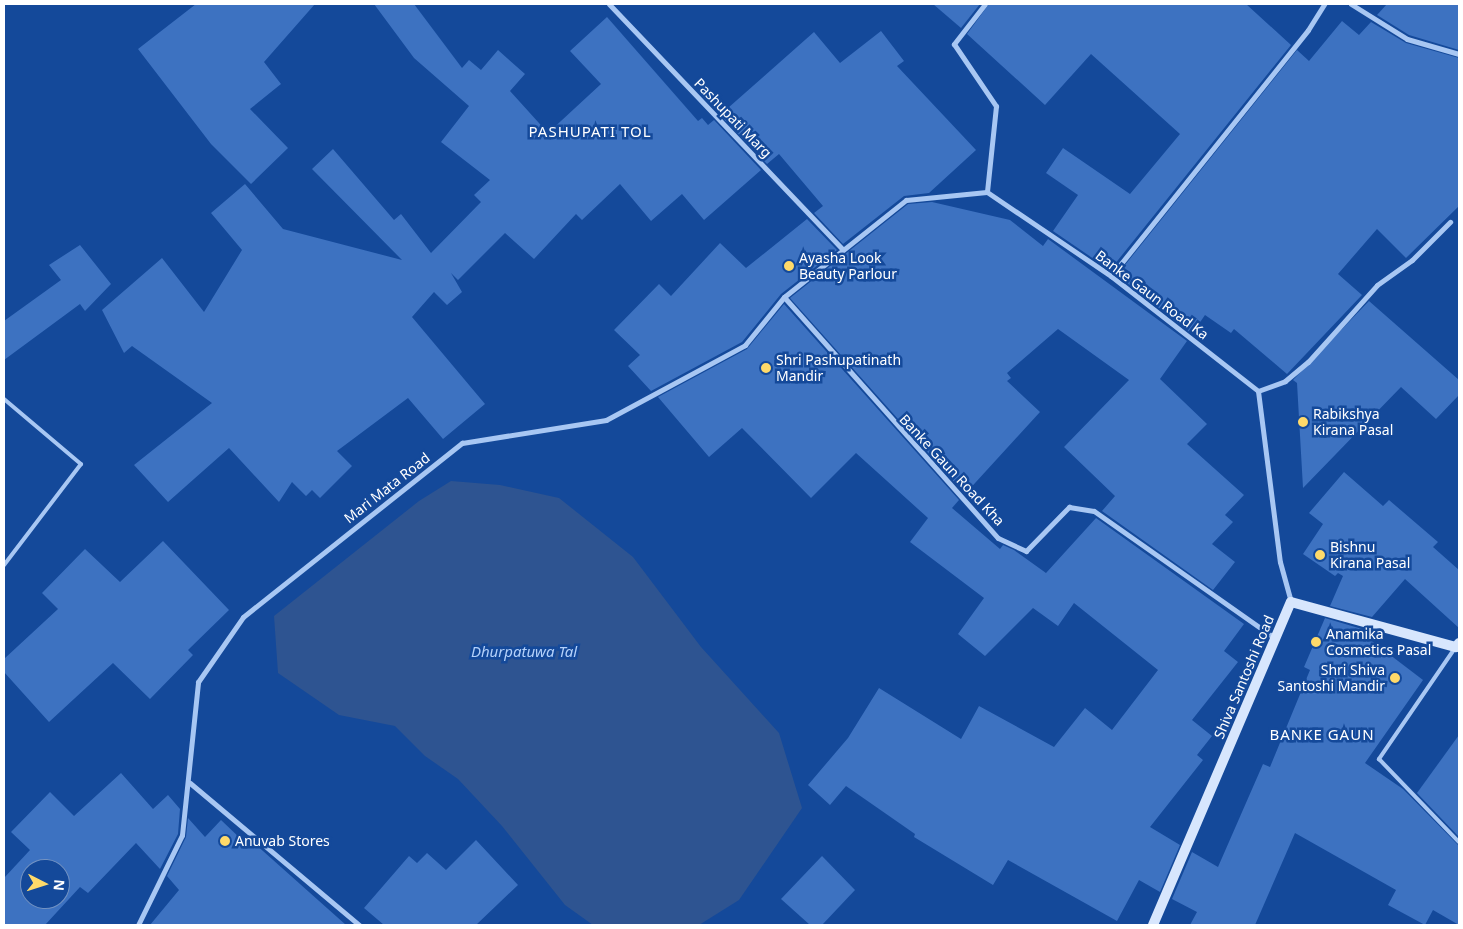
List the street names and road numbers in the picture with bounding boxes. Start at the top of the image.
street label: Pashupati Marg [691,75,775,161]
street label: Banke Gaun Road Ka [1092,247,1212,343]
street label: Banke Gaun Road Kha [896,411,1008,529]
street label: Mari Mata Road [341,449,433,527]
street label: Shiva Santoshi Road [1210,613,1278,741]

